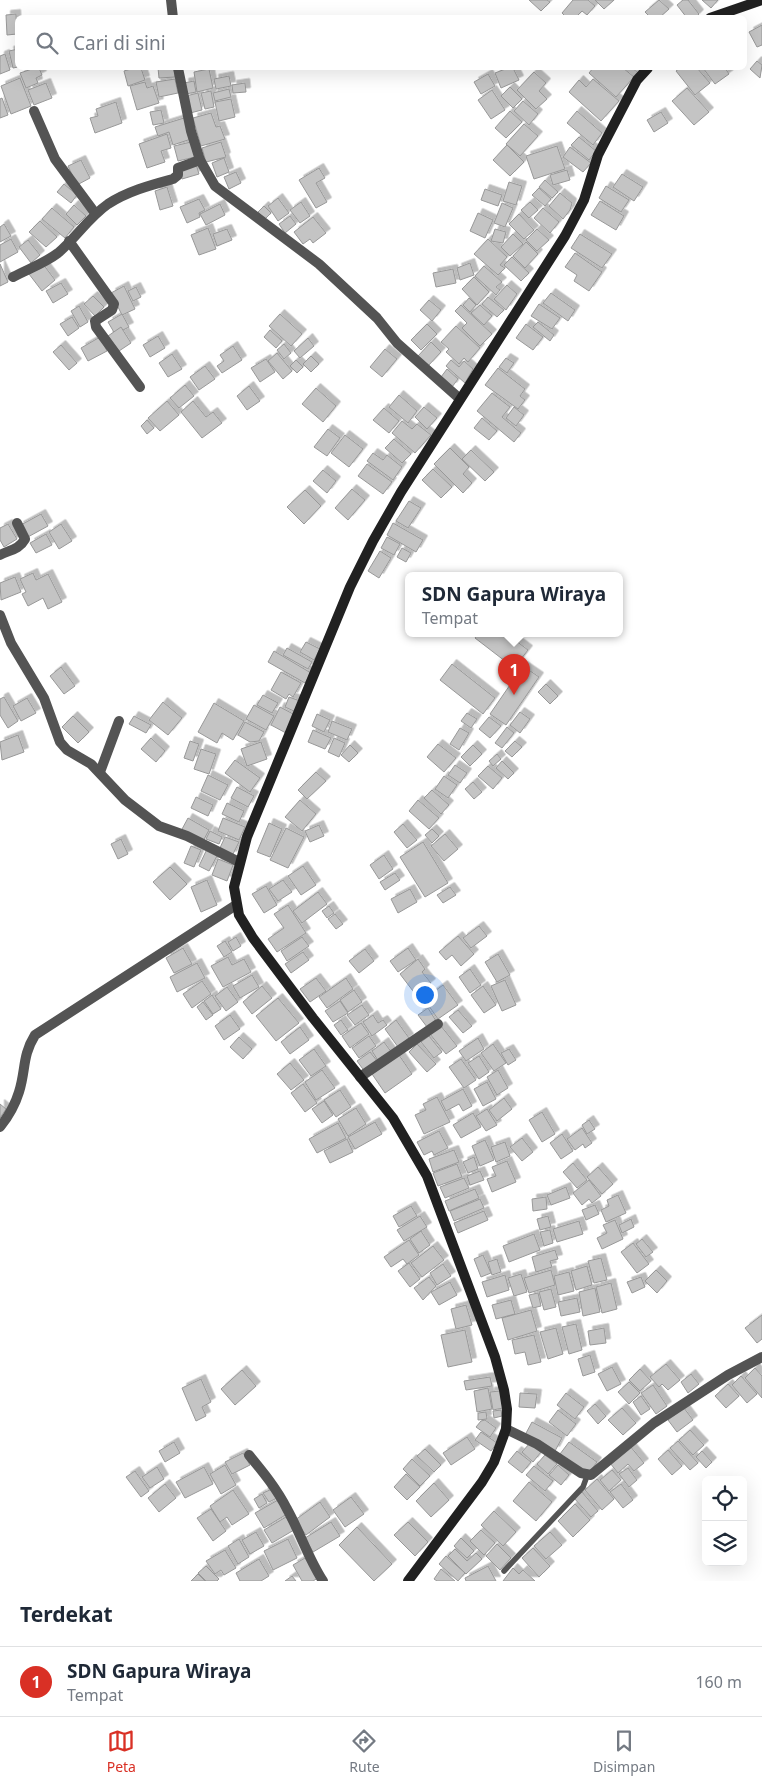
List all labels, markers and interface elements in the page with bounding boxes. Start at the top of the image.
search box [15,15,747,70]
icon: search [33,29,61,57]
text: Cari di sini [73,30,166,56]
popup [405,572,623,637]
text: SDN Gapura Wiraya [422,581,606,607]
text: Tempat [422,607,478,629]
pin: 1 [498,654,530,695]
your location [412,982,438,1008]
map controls [702,1476,747,1566]
button: locate [702,1476,747,1521]
button: layers [702,1521,747,1566]
text: Terdekat [20,1600,113,1628]
text: SDN Gapura Wiraya [67,1658,251,1684]
text: 1 [31,1671,41,1693]
text: 160 m [695,1671,742,1693]
text: Tempat [67,1684,123,1706]
tab: Peta [107,1727,136,1776]
tab: Rute [349,1727,380,1776]
tab: Disimpan [593,1727,655,1776]

